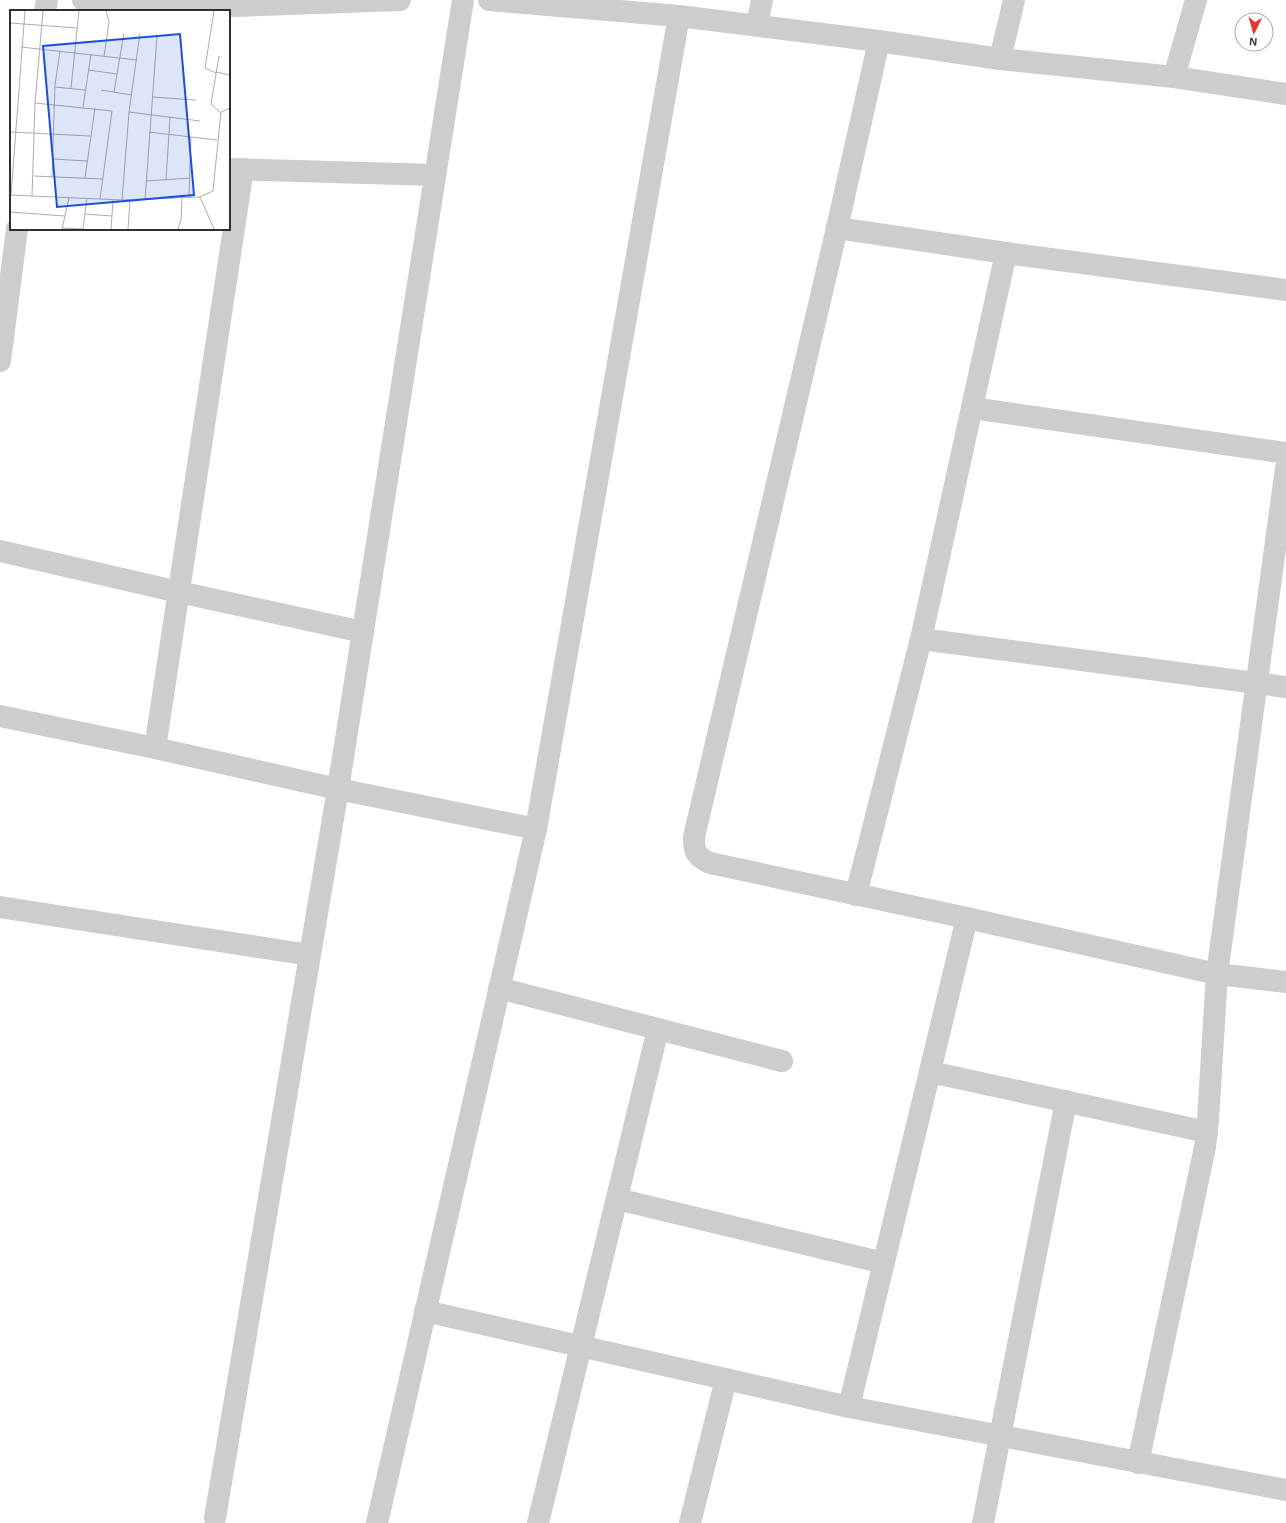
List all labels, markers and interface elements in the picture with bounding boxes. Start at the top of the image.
inset map [10,10,230,230]
north arrow [1234,12,1274,52]
text: N [1249,36,1258,48]

